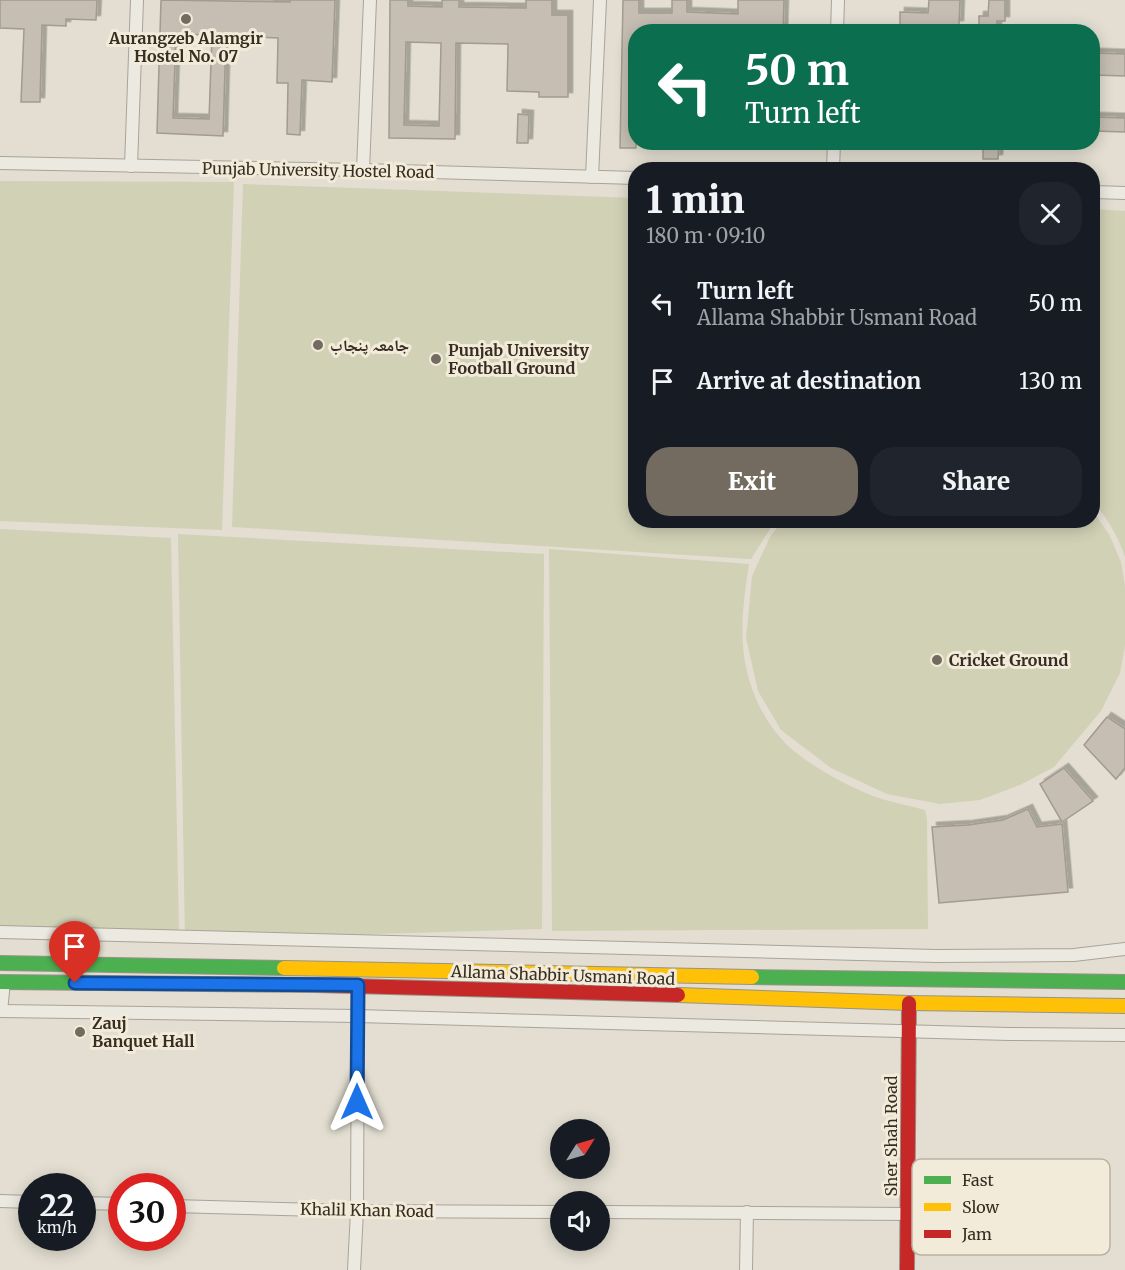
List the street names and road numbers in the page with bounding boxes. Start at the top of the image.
street label: Punjab University Hostel Road [202,158,435,182]
street label: Allama Shabbir Usmani Road [450,961,676,989]
street label: Sher Shah Road [881,1075,901,1197]
street label: Khalil Khan Road [300,1199,434,1221]

